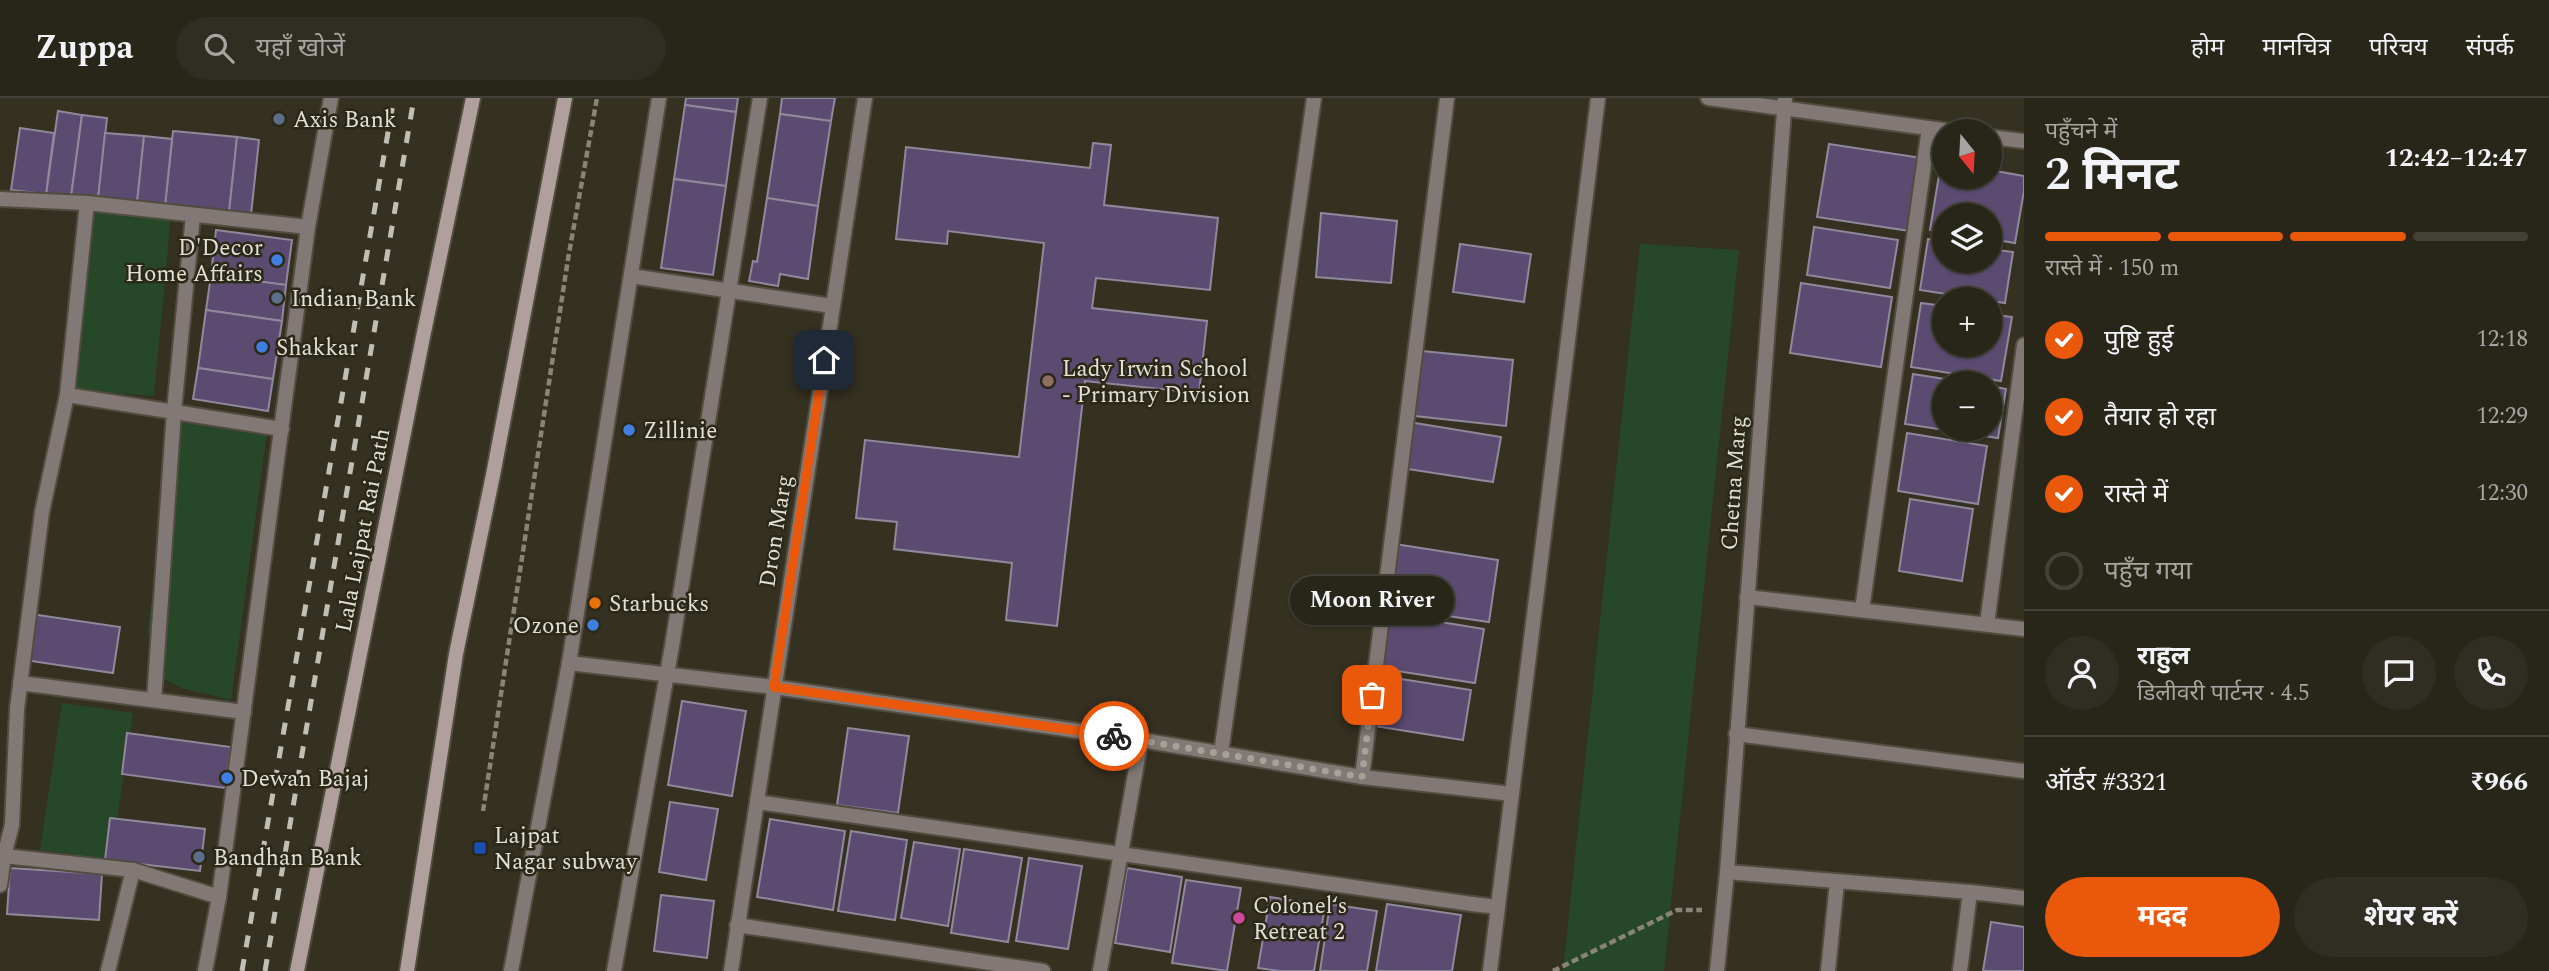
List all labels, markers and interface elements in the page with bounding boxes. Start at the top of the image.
search box [176,17,666,80]
text: Zuppa [35,23,134,73]
text: यहाँ खोजें [256,28,345,68]
icon: search [200,29,238,67]
text: होम [2191,30,2224,66]
text: मानचित्र [2262,30,2331,66]
text: परिचय [2369,30,2428,66]
text: संपर्क [2466,30,2514,66]
place label: Axis Bank [293,103,397,138]
marker: Axis Bank [271,111,287,127]
text: पहुँचने में [2045,114,2117,149]
north arrow [1932,119,2002,189]
map controls [1932,119,2002,441]
text: 12:42–12:47 [2384,138,2528,178]
text: 2 मिनट [2045,140,2179,210]
button: layers [1932,203,2002,273]
place label: D'Decor Home Affairs [125,231,263,292]
text: रास्ते में · 150 m [2045,251,2179,286]
marker: D'Decor Home Affairs [269,252,285,268]
place label: Indian Bank [291,282,417,317]
button: + [1932,287,2002,357]
marker: Indian Bank [269,290,285,306]
text: पुष्टि हुई [2104,320,2174,360]
icon: check [2045,321,2083,359]
text: 12:18 [2476,322,2528,357]
pin [794,330,854,390]
place label: Shakkar [276,331,358,366]
marker: Shakkar [254,339,270,355]
icon: home [805,341,843,379]
place label: Lady Irwin School - Primary Division [1062,352,1250,413]
button: − [1932,371,2002,441]
marker: Lady Irwin School - Primary Division [1040,373,1056,389]
text: तैयार हो रहा [2104,397,2216,437]
icon: check [2045,398,2083,436]
text: 12:29 [2476,399,2528,434]
place label: Zillinie [643,414,717,449]
street label: Chetna Marg [1712,415,1757,552]
marker: Zillinie [621,422,637,438]
street label: Lala Lajpat Rai Path [327,425,400,635]
street label: Dron Marg [750,472,803,590]
text: रास्ते में [2104,474,2168,514]
icon: check [2045,475,2083,513]
text: 12:30 [2476,476,2528,511]
text: पहुँच गया [2104,551,2192,591]
callout: Moon River [1290,576,1454,625]
text: Moon River [1310,583,1434,618]
place label: Starbucks [609,587,709,622]
marker: Starbucks [587,595,603,611]
place label: Ozone [513,609,579,644]
marker: Ozone [585,617,601,633]
button: person [2045,636,2119,710]
text: राहुल [2137,636,2190,676]
button: chat [2362,636,2436,710]
button: phone [2454,636,2528,710]
pin [1342,665,1402,725]
icon: bag [1353,676,1391,714]
text: डिलीवरी पार्टनर · 4.5 [2137,676,2310,711]
courier [1079,701,1149,771]
icon: bike [1095,717,1133,755]
place label: Dewan Bajaj [241,762,370,797]
text: ऑर्डर #3321 [2045,762,2168,802]
text: ₹966 [2470,762,2528,802]
marker: Dewan Bajaj [219,770,235,786]
place label: Lajpat Nagar subway [494,819,638,880]
marker: Lajpat Nagar subway [472,840,488,856]
place label: Bandhan Bank [213,841,362,876]
marker: Bandhan Bank [191,849,207,865]
button: मदद [2045,877,2280,957]
button: शेयर करें [2294,877,2528,957]
place label: Colonel‘s Retreat 2 [1253,889,1347,950]
marker: Colonel‘s Retreat 2 [1231,910,1247,926]

